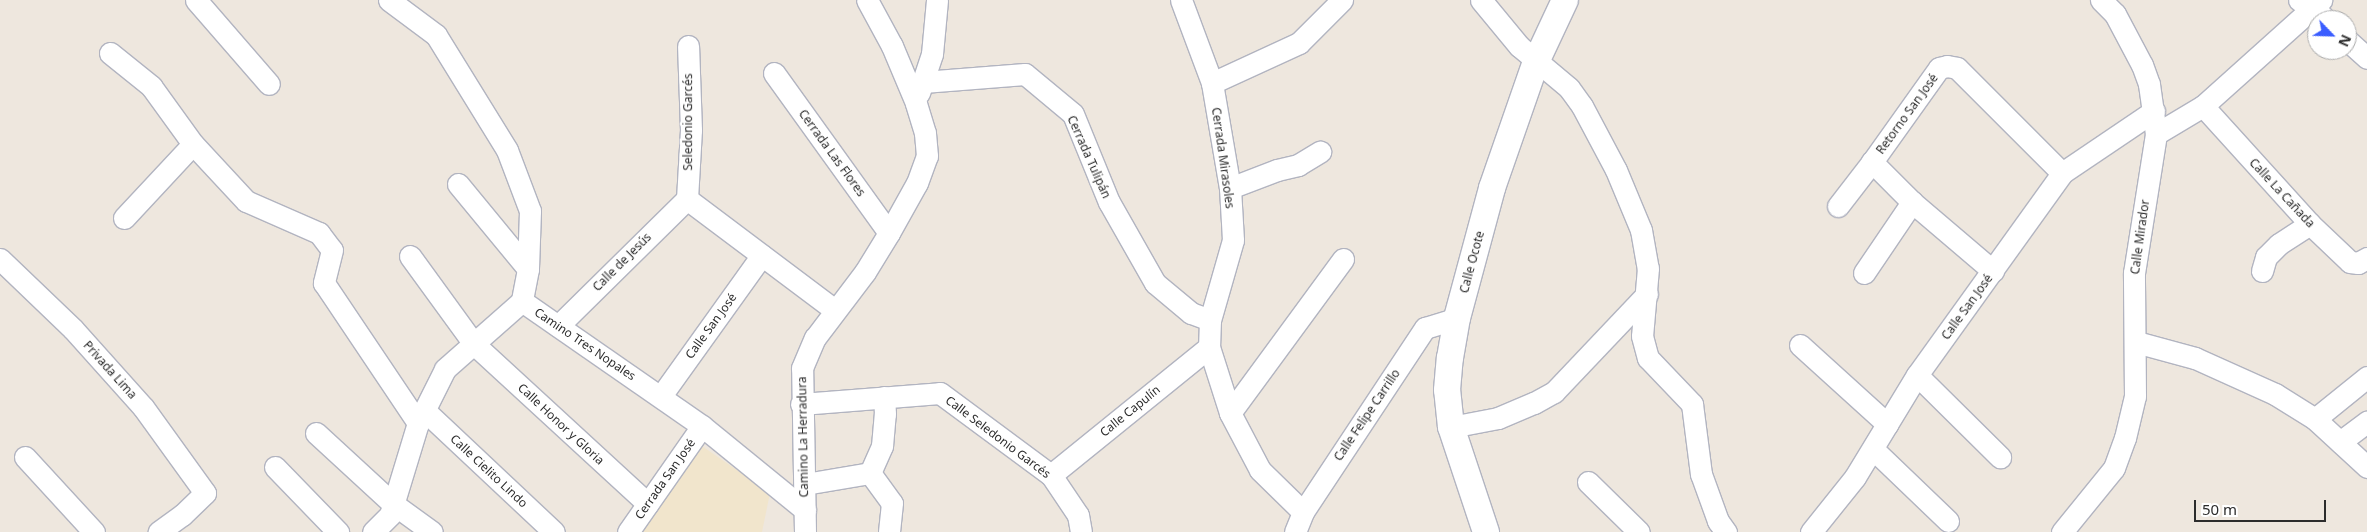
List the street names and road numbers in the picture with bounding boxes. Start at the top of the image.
street label: Retorno San José [1873,71,1941,157]
street label: Seledonio Garcés [681,73,695,171]
street label: Cerrada Mirasoles [1209,106,1237,210]
street label: Cerrada Las Flores [796,107,868,199]
street label: Cerrada Tulipán [1064,113,1114,201]
street label: Calle La Cañada [2246,156,2318,230]
street label: Calle Mirador [2128,199,2152,275]
street label: Calle Ocote [1457,229,1487,295]
street label: Calle de Jesús [590,230,654,294]
street label: Calle San José [1938,271,1996,343]
street label: Calle San José [682,290,740,362]
street label: Camino Tres Nopales [532,305,638,383]
street label: Privada Lima [80,338,140,402]
street label: Calle Felipe Carrillo [1331,366,1403,464]
street label: Camino La Herradura [795,376,811,498]
street label: Calle Honor y Gloria [515,380,607,468]
street label: Calle Capulín [1097,382,1163,440]
street label: Calle Seledonio Garcés [943,393,1053,481]
street label: Calle Cielito Lindo [447,432,531,510]
street label: Cerrada San José [632,436,698,522]

